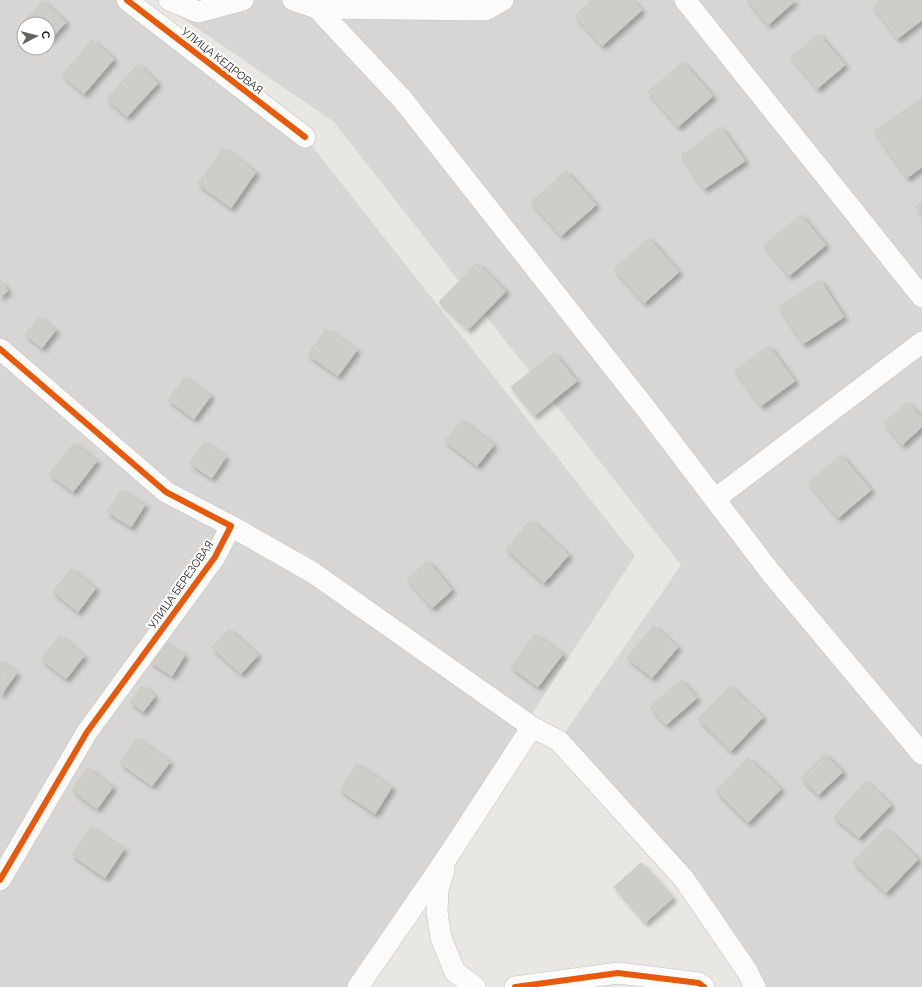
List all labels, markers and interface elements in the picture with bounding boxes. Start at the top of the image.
north arrow [16,16,56,56]
street label: УЛИЦА КЕДРОВАЯ [179,25,265,97]
text: С [39,30,52,40]
street label: УЛИЦА БЕРЕЗОВАЯ [146,539,216,631]

